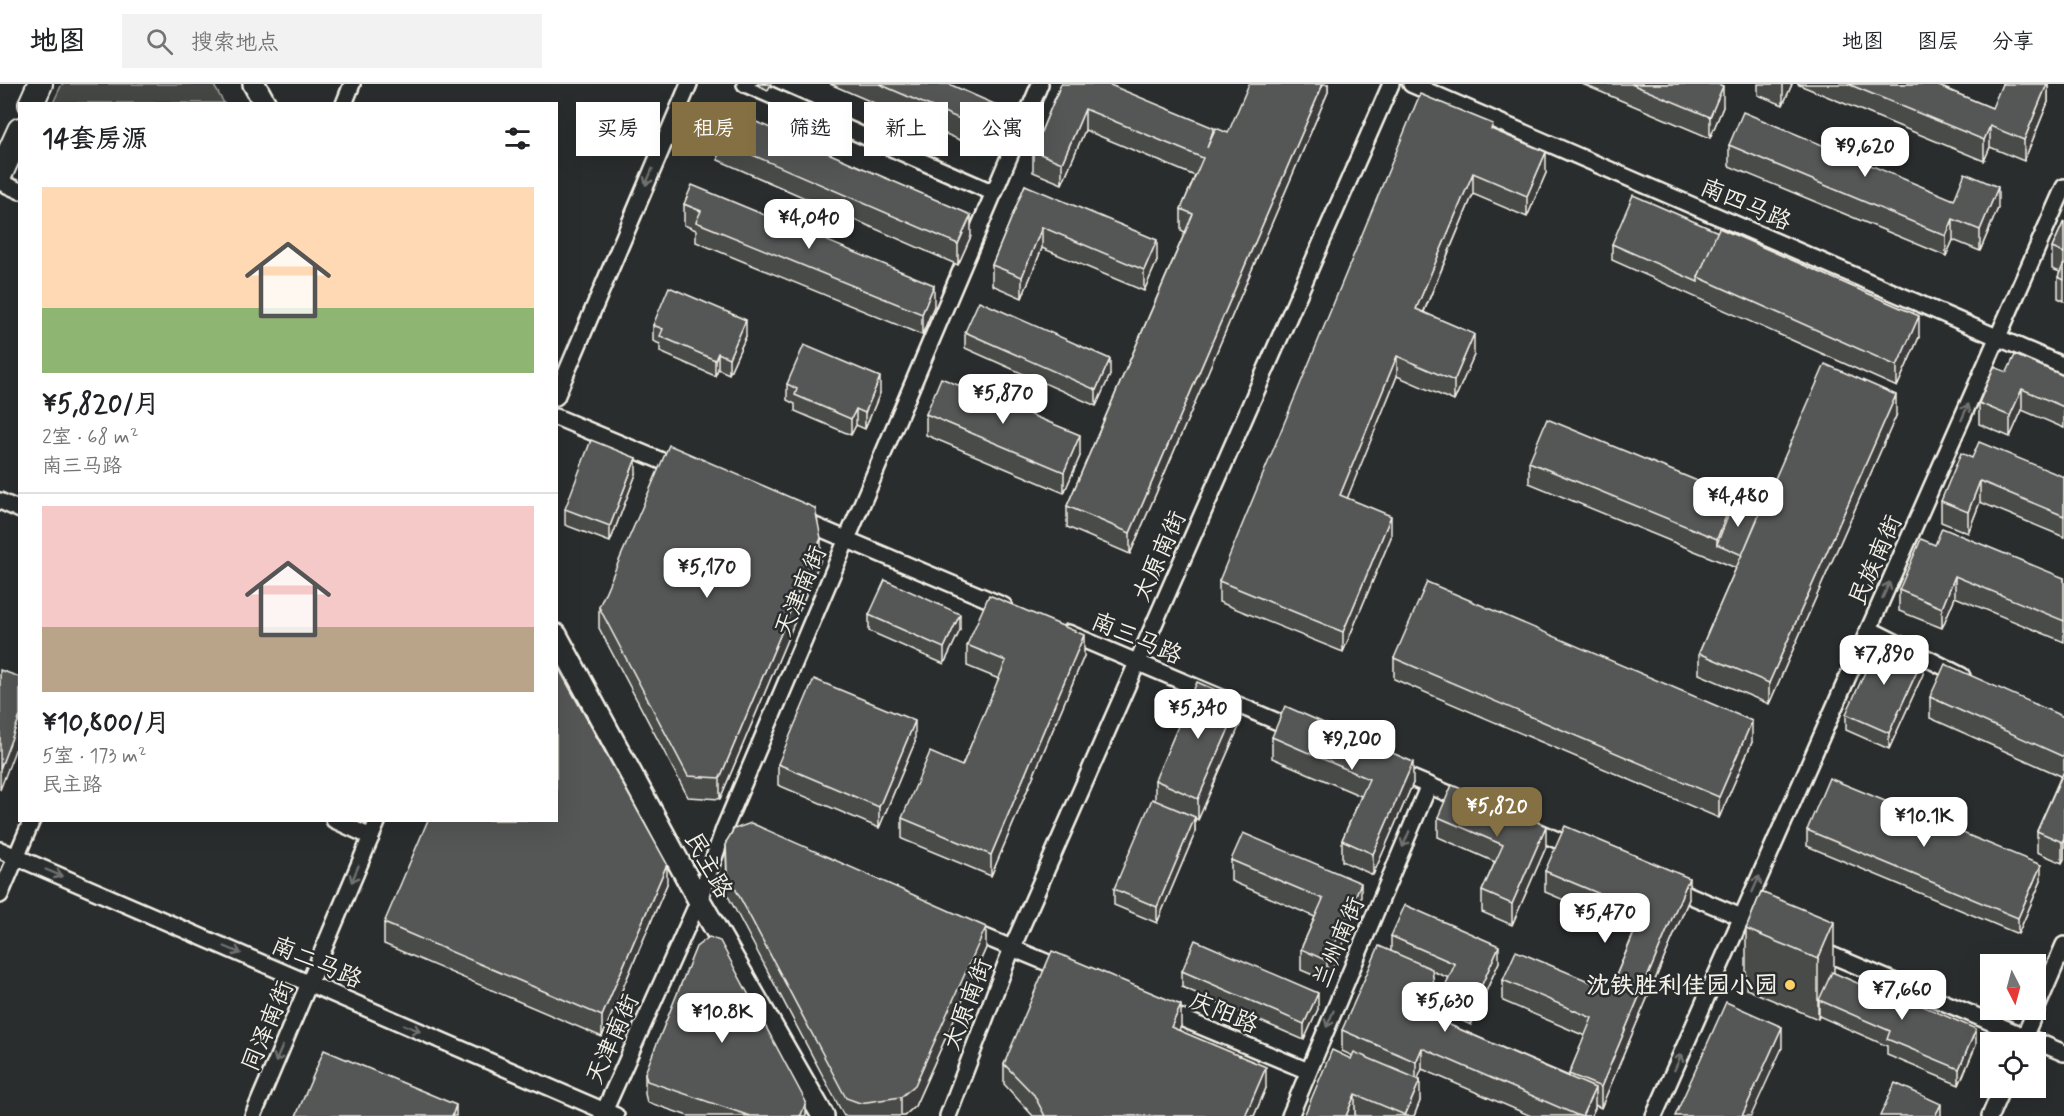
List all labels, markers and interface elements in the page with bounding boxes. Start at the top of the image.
search box [122,14,542,68]
text: 地图 [30,24,86,61]
icon: search [143,25,176,58]
text: 地图 [1842,28,1884,56]
text: 图层 [1917,28,1959,56]
text: 分享 [1992,28,2034,56]
text: 搜索地点 [191,29,279,57]
chip: 买房 [576,102,660,156]
chip: 租房 [672,102,756,156]
chip: 筛选 [768,102,852,156]
chip: 新上 [864,102,948,156]
chip: 公寓 [960,102,1044,156]
icon: filters [501,122,534,155]
text: 14套房源 [42,123,147,157]
pin: ¥9,620 [1816,127,1914,178]
text: ¥9,620 [1835,133,1895,160]
one-way arrow [643,167,655,185]
street label: 南四马路 [1695,172,1796,238]
pin: ¥4,040 [760,199,858,250]
text: ¥4,040 [778,205,840,232]
icon: home [234,226,342,334]
pin: ¥5,870 [954,374,1052,425]
text: ¥5,870 [972,380,1034,407]
text: ¥5,820/月 [42,388,160,422]
one-way arrow [1960,403,1971,421]
text: 2室 · 68 m² [42,424,139,451]
text: 南三马路 [42,453,122,480]
pin: ¥4,480 [1689,477,1787,528]
text: ¥4,480 [1707,483,1769,510]
street label: 太原南街 [1127,506,1194,607]
street label: 民族南街 [1843,510,1910,611]
street label: 天津南街 [768,541,834,642]
icon: home [234,545,342,653]
pin: ¥5,170 [658,548,756,599]
text: ¥5,170 [678,554,736,581]
one-way arrow [1881,582,1892,600]
street label: 南三马路 [1086,606,1187,672]
pin: ¥7,890 [1835,635,1933,686]
text: ¥7,890 [1854,641,1914,668]
pin: ¥5,340 [1149,689,1247,740]
text: ¥5,340 [1168,695,1228,722]
text: ¥10,800/月 [42,707,170,741]
pin: ¥9,200 [1303,720,1401,771]
text: ¥9,200 [1322,726,1382,753]
text: 5室 · 173 m² [42,743,147,770]
text: 民主路 [42,772,102,799]
pin: ¥5,820 [1448,787,1546,838]
text: ¥5,820 [1466,793,1528,820]
pin: ¥10.1K [1875,797,1973,848]
text: ¥10.1K [1894,803,1954,830]
street label: 民主路 [677,827,739,905]
one-way arrow [1400,829,1411,848]
one-way arrow [349,865,360,883]
one-way arrow [44,868,62,879]
one-way arrow [1752,875,1763,893]
street label: 兰州南街 [1306,892,1372,993]
pin: ¥5,470 [1556,893,1654,944]
text: ¥5,470 [1574,899,1636,926]
street label: 南二马路 [266,930,367,996]
one-way arrow [223,945,241,957]
street label: 太原南街 [937,954,1000,1055]
north arrow [1980,954,2046,1020]
map controls [1980,954,2046,1098]
pin: ¥7,660 [1853,970,1951,1021]
place label: 沈铁胜利佳园小园 [1586,971,1778,1002]
street label: 同泽南街 [235,976,301,1077]
text: ¥7,660 [1872,976,1932,1003]
marker: 沈铁胜利佳园小园 [1783,978,1797,992]
pin: ¥5,630 [1396,982,1494,1033]
street label: 庆阳路 [1184,985,1263,1042]
text: ¥5,630 [1416,988,1474,1015]
street label: 天津南街 [580,989,647,1090]
pin: ¥10.8K [673,993,771,1044]
text: ¥10.8K [691,999,753,1026]
one-way arrow [1324,1009,1335,1028]
one-way arrow [402,1023,420,1034]
button: locate [1980,1032,2046,1098]
one-way arrow [273,1044,284,1063]
one-way arrow [1673,1054,1684,1072]

